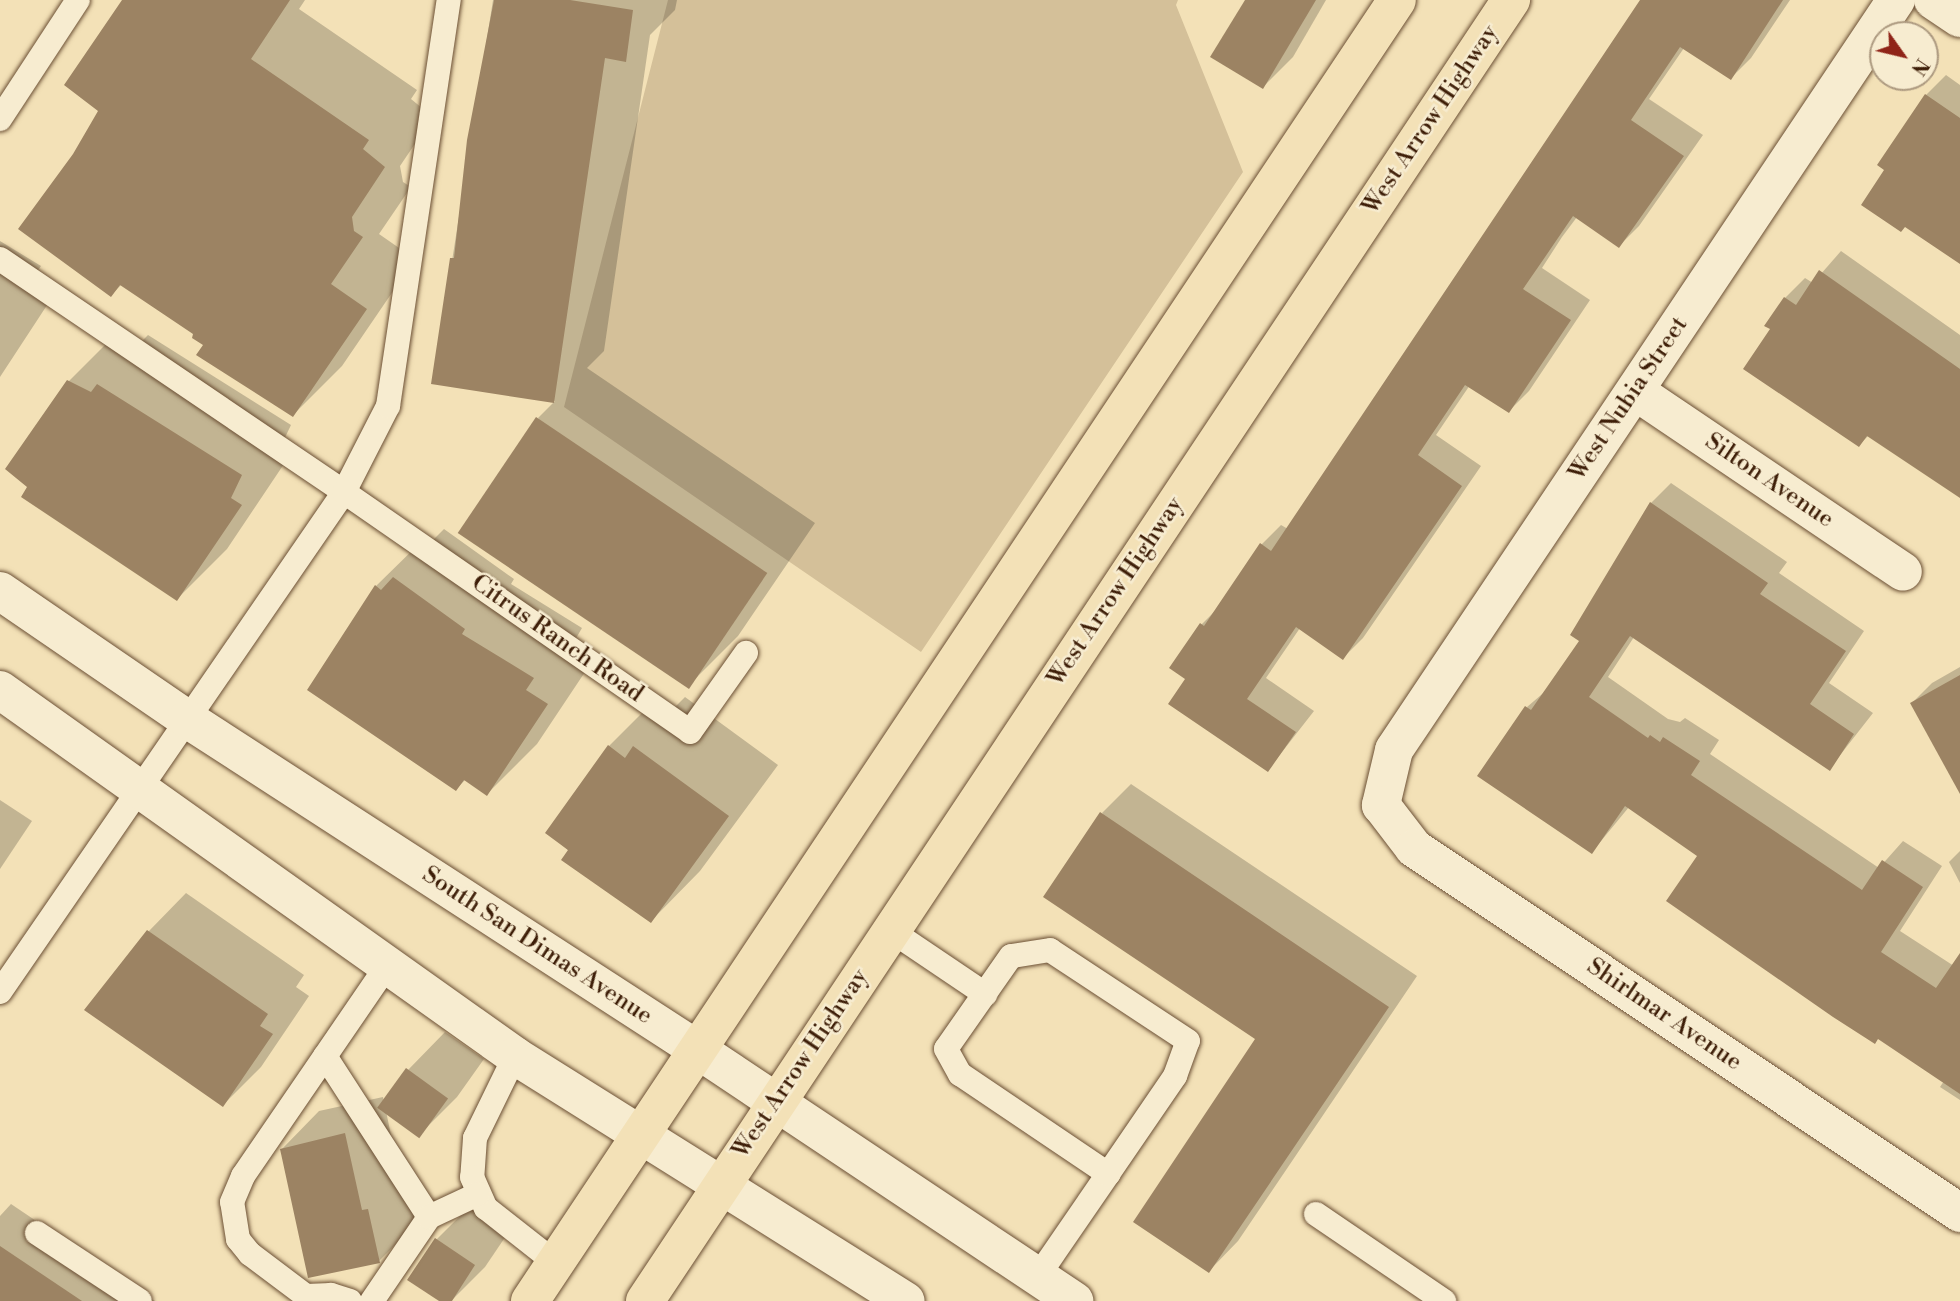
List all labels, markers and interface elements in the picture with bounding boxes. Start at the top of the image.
street label: West Arrow Highway [1357,20,1505,220]
north arrow [1869,21,1939,91]
text: N [1906,54,1934,80]
street label: West Nubia Street [1563,312,1695,486]
street label: Silton Avenue [1699,427,1839,535]
street label: West Arrow Highway [1042,492,1190,692]
street label: Citrus Ranch Road [466,569,648,709]
street label: South San Dimas Avenue [417,861,657,1031]
street label: Shirlmar Avenue [1581,953,1747,1077]
street label: West Arrow Highway [727,964,875,1164]

